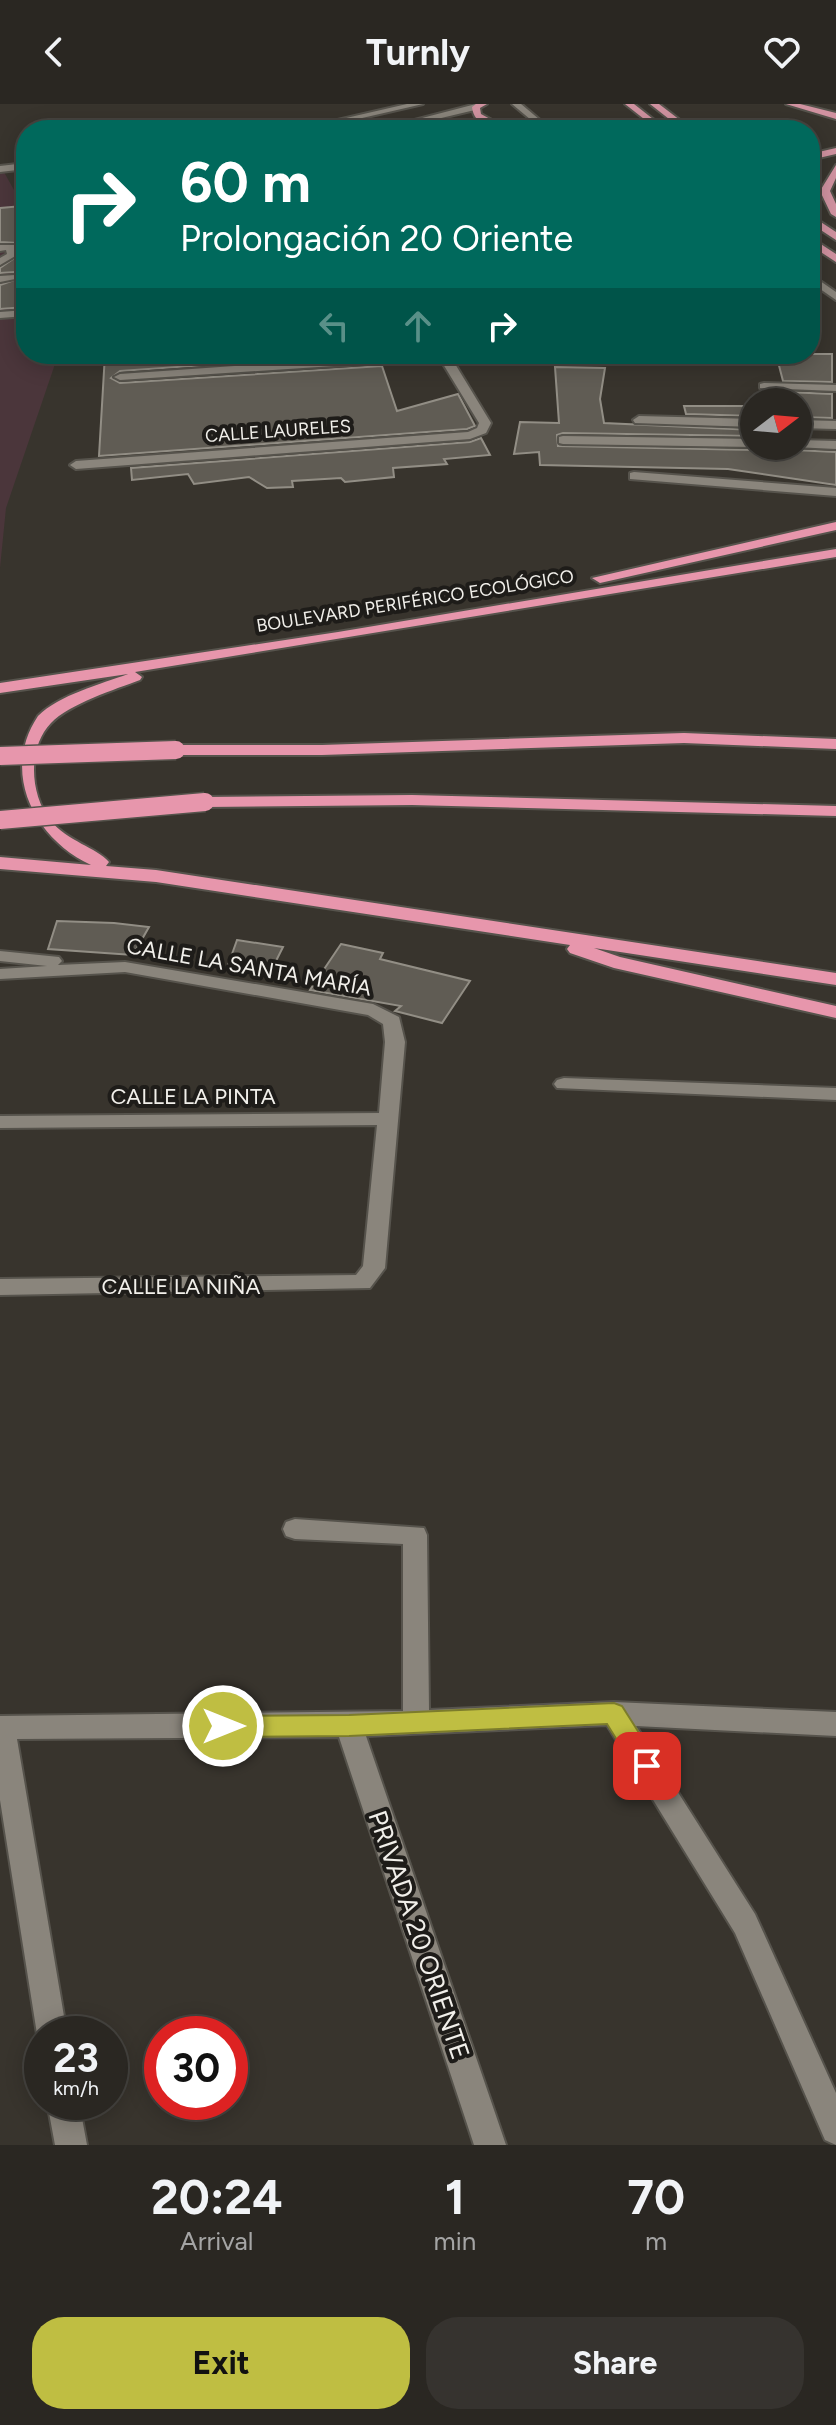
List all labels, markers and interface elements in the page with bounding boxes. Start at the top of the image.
icon: back [32,30,76,74]
icon: heart [760,30,804,74]
text: Turnly [366,31,470,74]
text: 60 m [180,149,311,216]
icon: right [48,152,152,256]
text: Prolongación 20 Oriente [180,217,573,260]
icon: left [312,304,356,348]
icon: ahead [396,304,440,348]
icon: right [480,304,524,348]
north arrow [740,388,812,460]
map controls [740,388,812,460]
street label: CALLE LAURELES [204,415,352,447]
street label: BOULEVARD PERIFÉRICO ECOLÓGICO [255,565,575,637]
street label: CALLE LA SANTA MARÍA [124,932,374,1002]
street label: CALLE LA PINTA [110,1083,276,1110]
street label: CALLE LA NIÑA [102,1273,260,1300]
position arrow [181,1684,265,1768]
pin [613,1732,681,1800]
icon: arrive [625,1744,669,1788]
street label: PRIVADA 20 ORIENTE [361,1806,477,2064]
speed limit sign: 30 [144,2016,248,2120]
text: 23 [53,2034,99,2082]
text: km/h [53,2076,99,2100]
text: 20:24 [151,2168,283,2226]
text: 1 [445,2168,465,2226]
text: 70 [627,2168,685,2226]
text: Arrival [180,2225,253,2257]
text: min [434,2225,476,2257]
text: m [645,2225,667,2257]
button: Exit [32,2317,410,2409]
button: Share [426,2317,804,2409]

